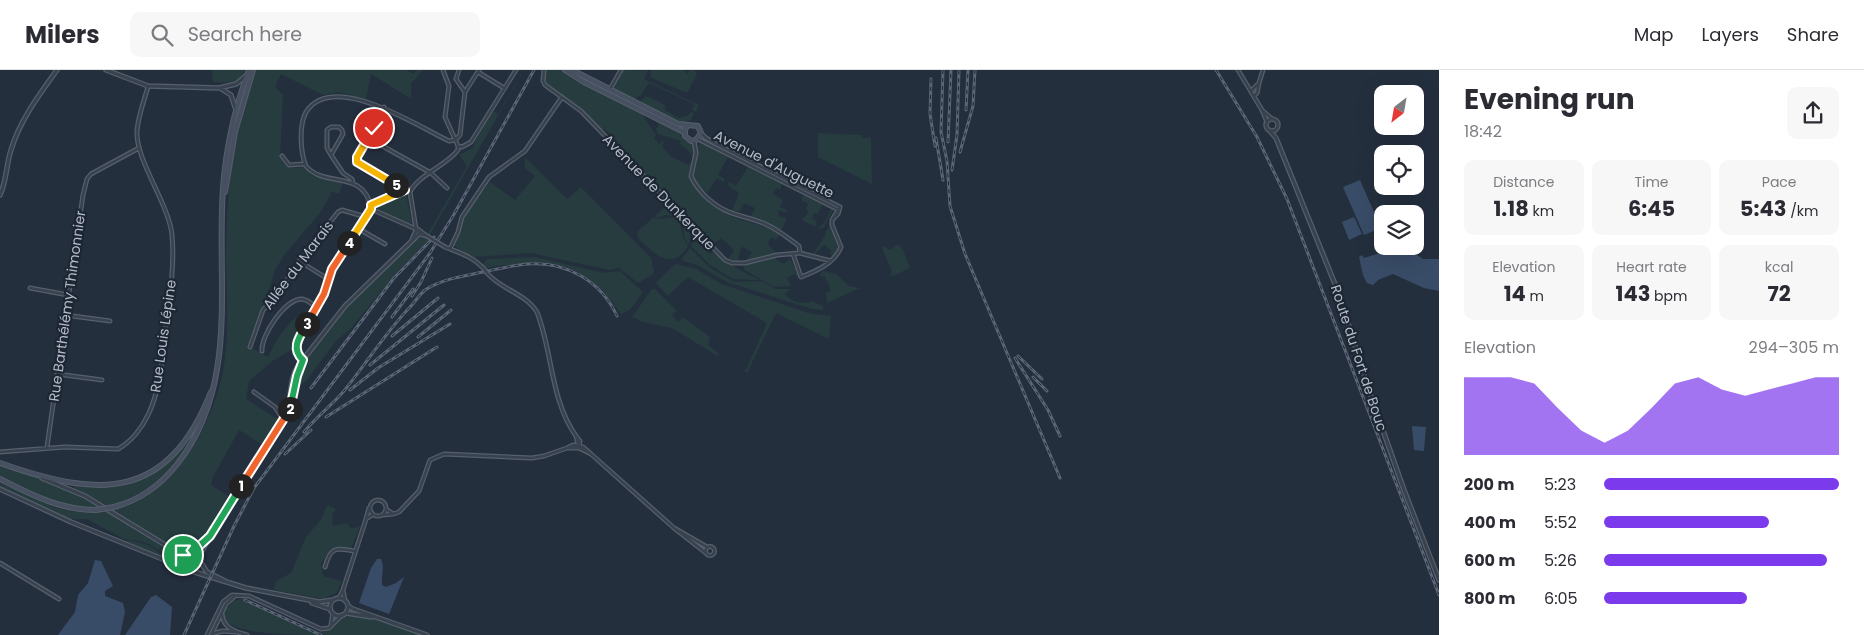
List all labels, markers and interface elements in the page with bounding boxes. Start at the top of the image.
search box [130,12,480,57]
text: Milers [25,18,100,51]
icon: search [148,21,176,49]
text: Search here [188,21,302,48]
text: Map [1634,22,1674,47]
text: Layers [1702,22,1759,47]
text: Share [1787,22,1839,47]
text: Evening run [1464,80,1635,119]
north arrow [1374,85,1424,135]
map controls [1374,85,1424,255]
button: share [1787,87,1839,139]
pin [353,107,395,149]
icon: check [360,114,388,142]
text: 18:42 [1464,120,1502,143]
street label: Avenue d'Auguette [710,125,838,203]
street label: Avenue de Dunkerque [598,130,720,255]
button: locate [1374,145,1424,195]
pin: 5 [384,172,408,198]
text: Distance [1493,172,1555,192]
text: Time [1634,172,1669,192]
text: Pace [1762,172,1797,192]
text: 5 [392,175,401,195]
text: 1.18 [1493,194,1529,223]
text: 6:45 [1628,194,1675,223]
text: 5:43 [1740,194,1786,223]
text: km [1529,201,1554,221]
text: /km [1786,201,1818,221]
button: layers [1374,205,1424,255]
street label: Rue Barthélémy Thimonnier [44,209,90,403]
street label: Allée du Marais [258,216,338,314]
pin: 4 [336,230,362,256]
text: 4 [345,233,354,253]
text: Elevation [1492,257,1555,277]
text: Heart rate [1616,257,1687,277]
text: kcal [1765,257,1793,277]
street label: Rue Louis Lépine [145,278,181,394]
text: 14 [1504,279,1526,308]
text: 143 [1616,279,1650,308]
text: 72 [1768,279,1791,308]
street label: Route du Fort de Bouc [1326,282,1392,434]
text: m [1526,286,1544,306]
text: bpm [1650,286,1687,306]
pin: 3 [294,312,320,336]
text: 3 [303,314,312,334]
text: Elevation [1464,336,1536,359]
text: 294–305 m [1749,336,1839,359]
pin: 2 [278,396,302,422]
text: 2 [287,399,295,419]
text: 200 m [1464,473,1514,496]
text: 5:23 [1544,473,1576,496]
pin: 1 [228,474,254,498]
text: 1 [239,476,244,496]
text: 400 m [1464,511,1516,534]
text: 5:52 [1544,511,1577,534]
pin [162,534,204,576]
icon: arrive [169,541,197,569]
text: 600 m [1464,549,1515,572]
text: 5:26 [1544,549,1577,572]
text: 800 m [1464,587,1516,610]
text: 6:05 [1544,587,1578,610]

